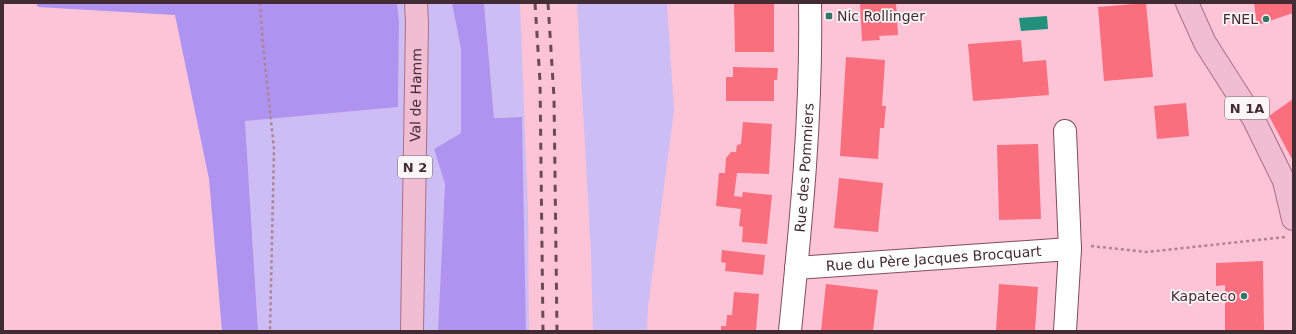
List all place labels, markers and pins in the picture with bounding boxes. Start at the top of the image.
place label: Nic Rollinger [837,8,925,24]
marker: Nic Rollinger [824,11,834,21]
place label: FNEL [1223,11,1258,27]
marker: FNEL [1261,14,1271,24]
place label: Kapateco [1171,288,1236,304]
marker: Kapateco [1239,291,1249,301]

